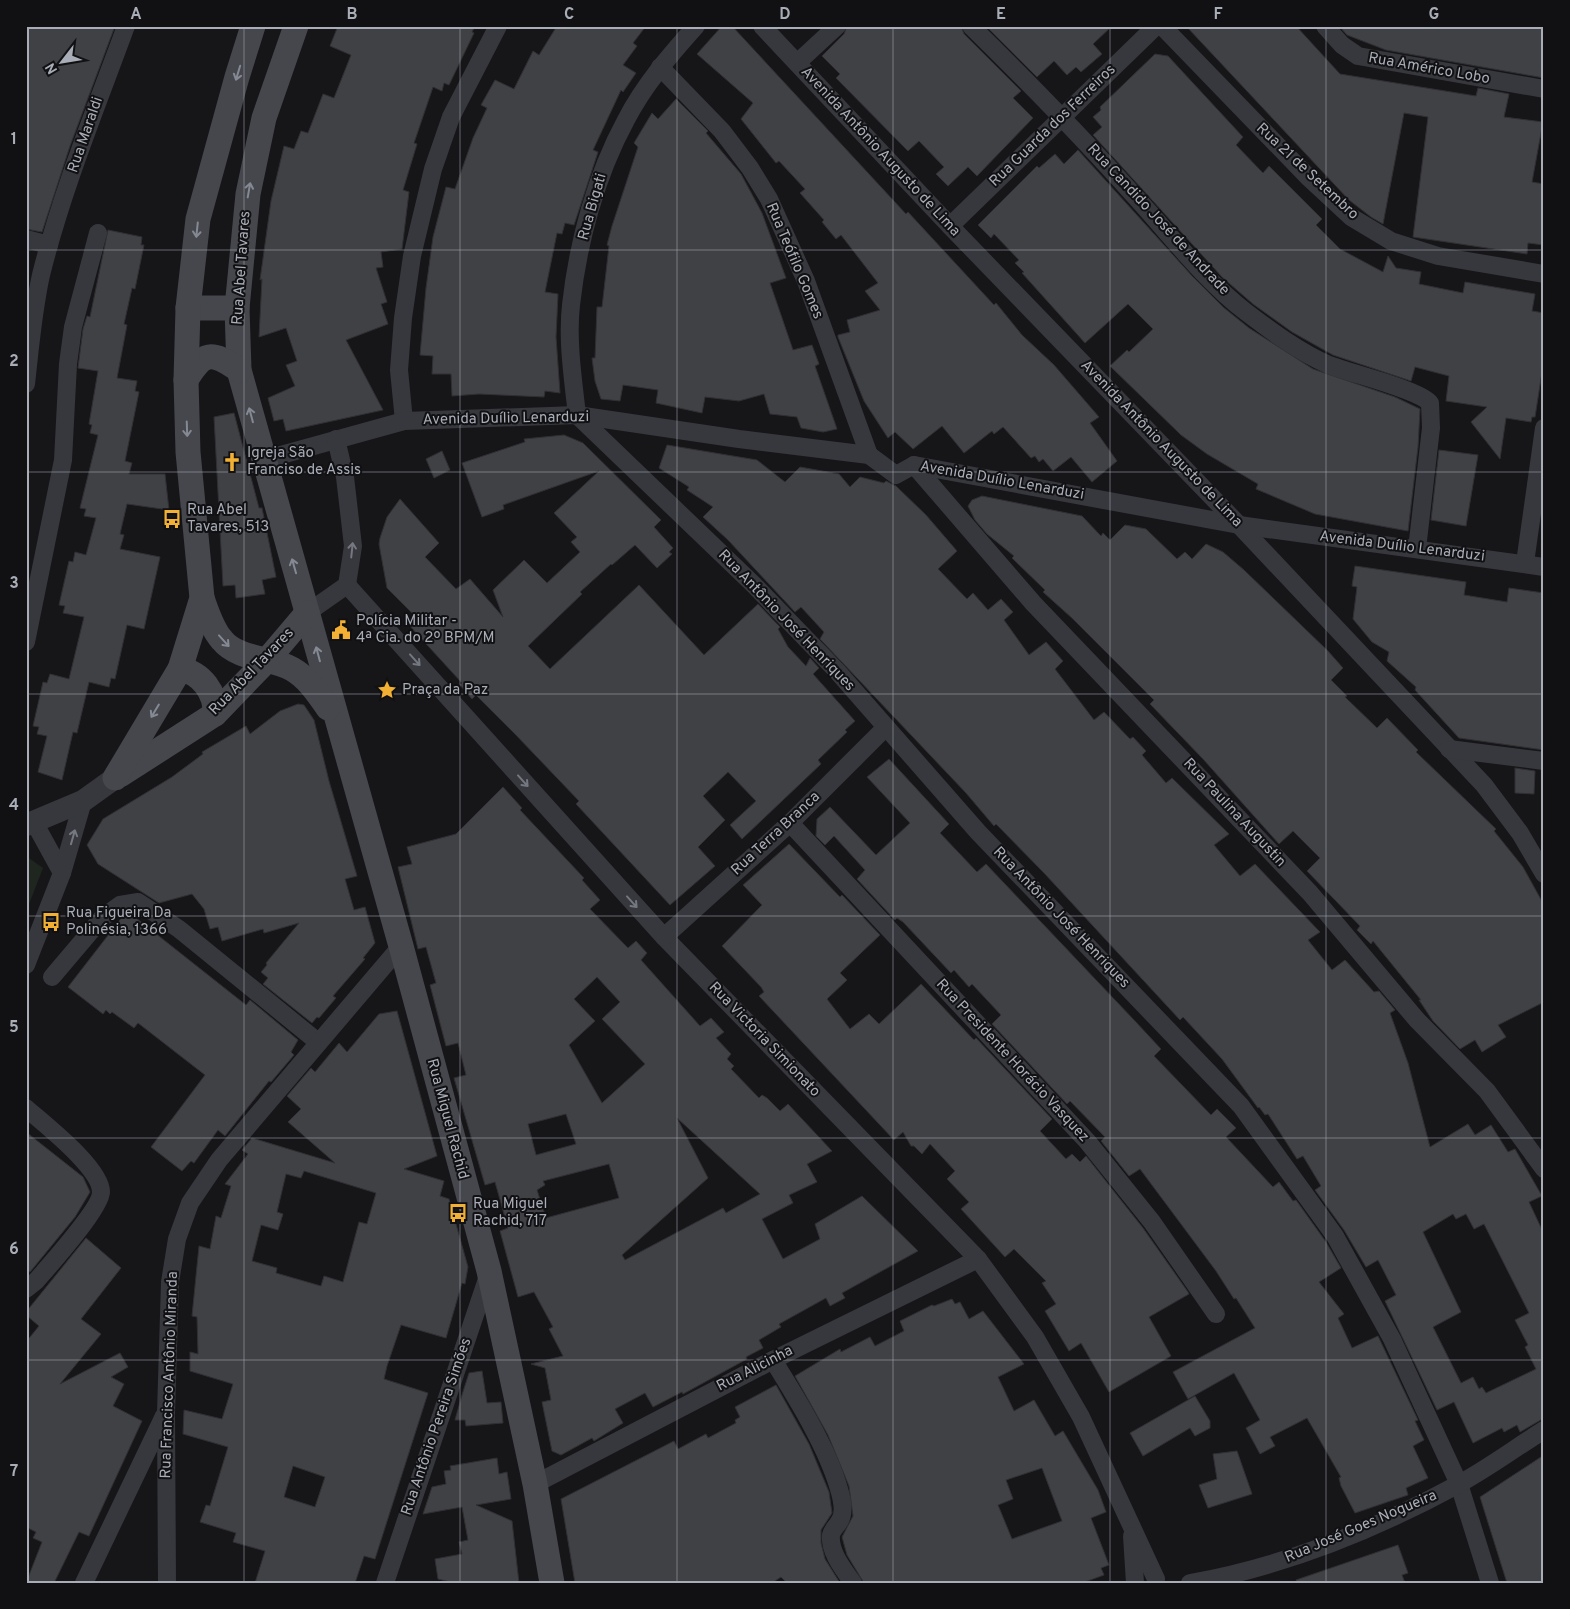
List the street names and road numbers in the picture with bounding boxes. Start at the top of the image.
street label: Rua Américo Lobo [1367,49,1491,89]
street label: Rua Guarda dos Ferreiros [986,61,1120,191]
street label: Avenida Antônio Augusto de Lima [796,63,964,241]
street label: Rua Maraldi [64,95,108,175]
street label: Rua 21 de Setembro [1252,120,1362,224]
street label: Rua Candido José de Andrade [1083,140,1233,300]
street label: Rua Bigati [574,171,612,243]
street label: Rua Teófilo Gomes [761,200,827,322]
street label: Rua Abel Tavares [229,210,255,326]
street label: Avenida Antônio Augusto de Lima [1076,356,1246,532]
street label: Avenida Duílio Lenarduzi [423,408,589,430]
street label: Avenida Duílio Lenarduzi [918,457,1086,505]
street label: Avenida Duílio Lenarduzi [1318,527,1486,567]
street label: Rua Antônio José Henriques [713,546,859,696]
street label: Rua Abel Tavares [205,624,299,720]
street label: Rua Paulina Augustin [1179,755,1289,871]
street label: Rua Terra Branca [728,788,824,880]
street label: Rua Antônio José Henriques [988,843,1134,993]
street label: Rua Presidente Horácio Vasquez [931,975,1093,1147]
street label: Rua Victoria Simionato [704,979,824,1101]
street label: Rua Miguel Rachid [422,1057,472,1181]
street label: Rua Francisco Antônio Miranda [157,1271,183,1479]
street label: Rua Antônio Pereira Simões [398,1336,476,1518]
street label: Rua Alicinha [714,1342,796,1396]
street label: Rua José Goes Nogueira [1282,1486,1440,1568]

